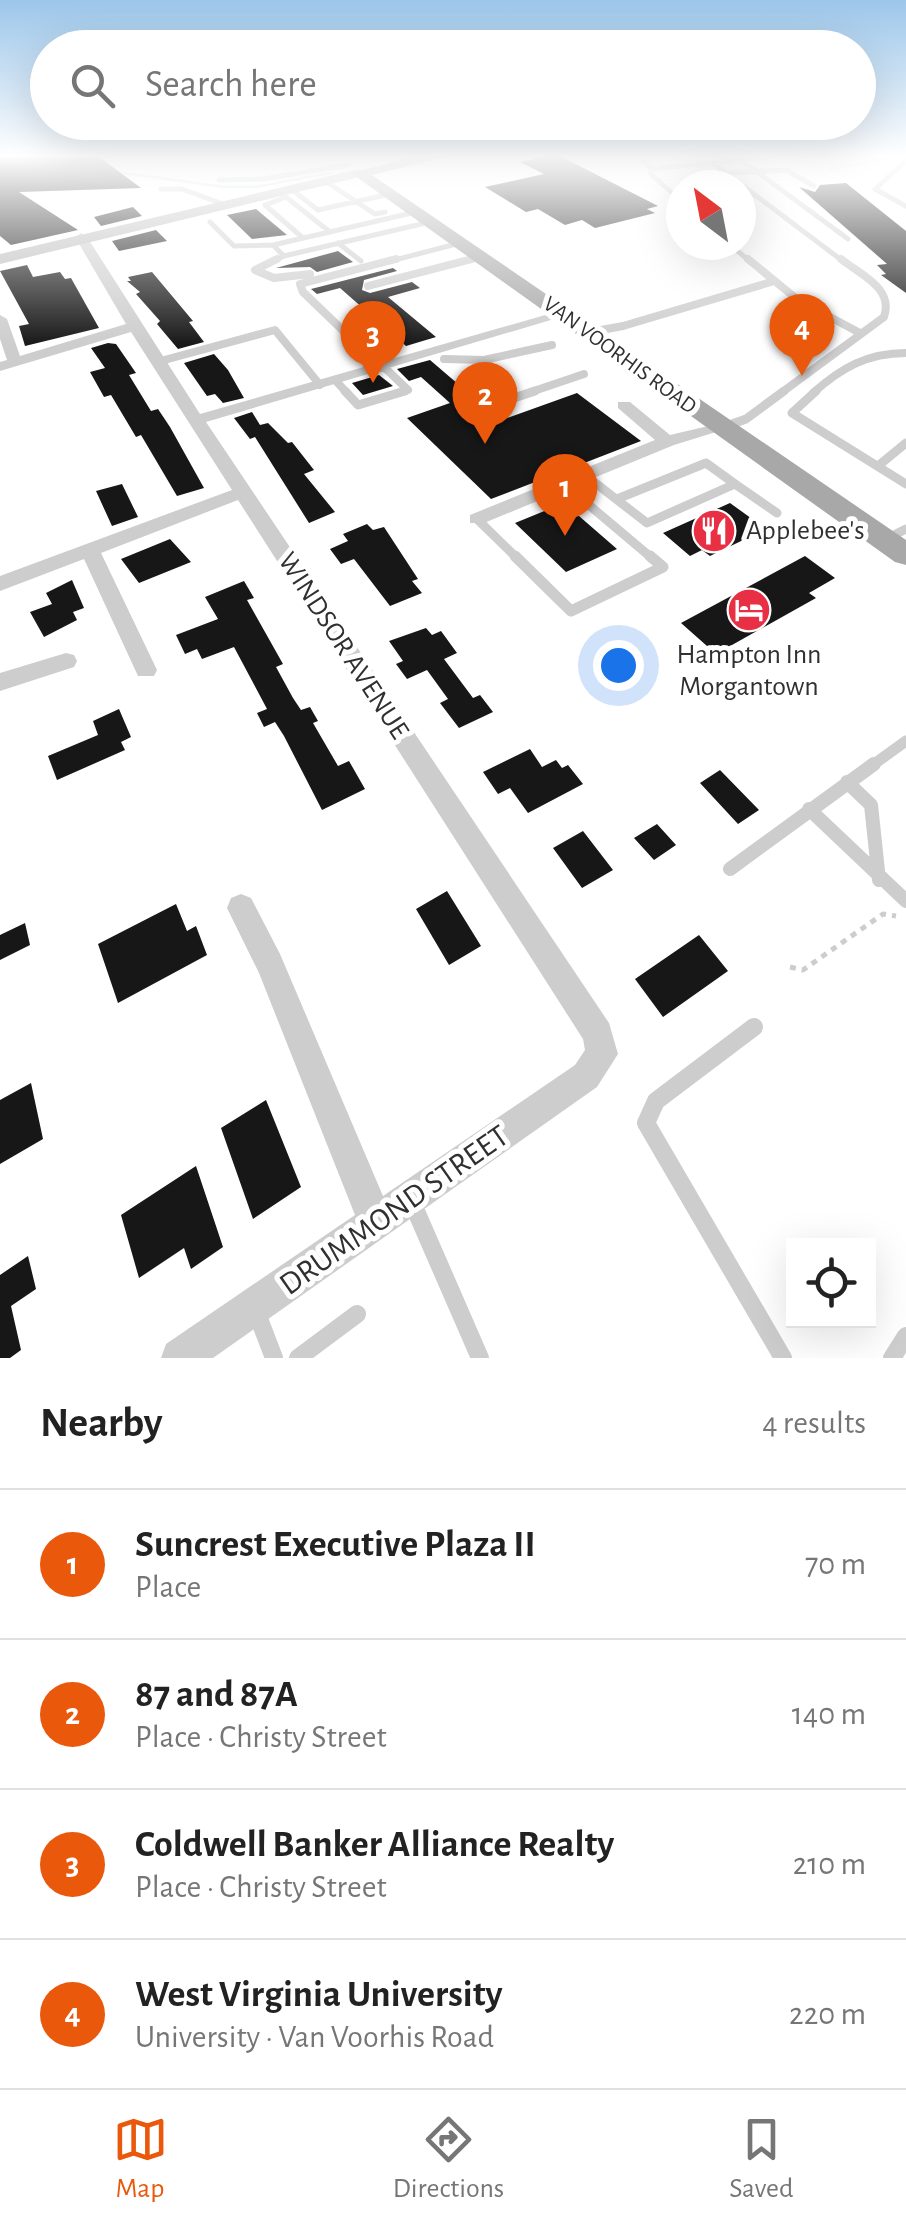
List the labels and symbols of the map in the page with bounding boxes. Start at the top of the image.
north arrow [666,170,756,260]
street label: VAN VOORHIS ROAD [539,292,701,418]
pin: 4 [770,294,834,376]
pin: 3 [340,300,406,383]
pin: 2 [452,362,518,444]
pin: 1 [532,454,598,536]
restaurant icon: Applebee's [691,508,737,554]
place label: Applebee's [746,517,865,545]
street label: WINDSOR AVENUE [272,548,414,744]
hotel icon: Hampton Inn Morgantown [726,587,772,633]
your location [593,640,644,691]
place label: Hampton Inn Morgantown [677,641,821,701]
street label: DRUMMOND STREET [274,1119,514,1301]

